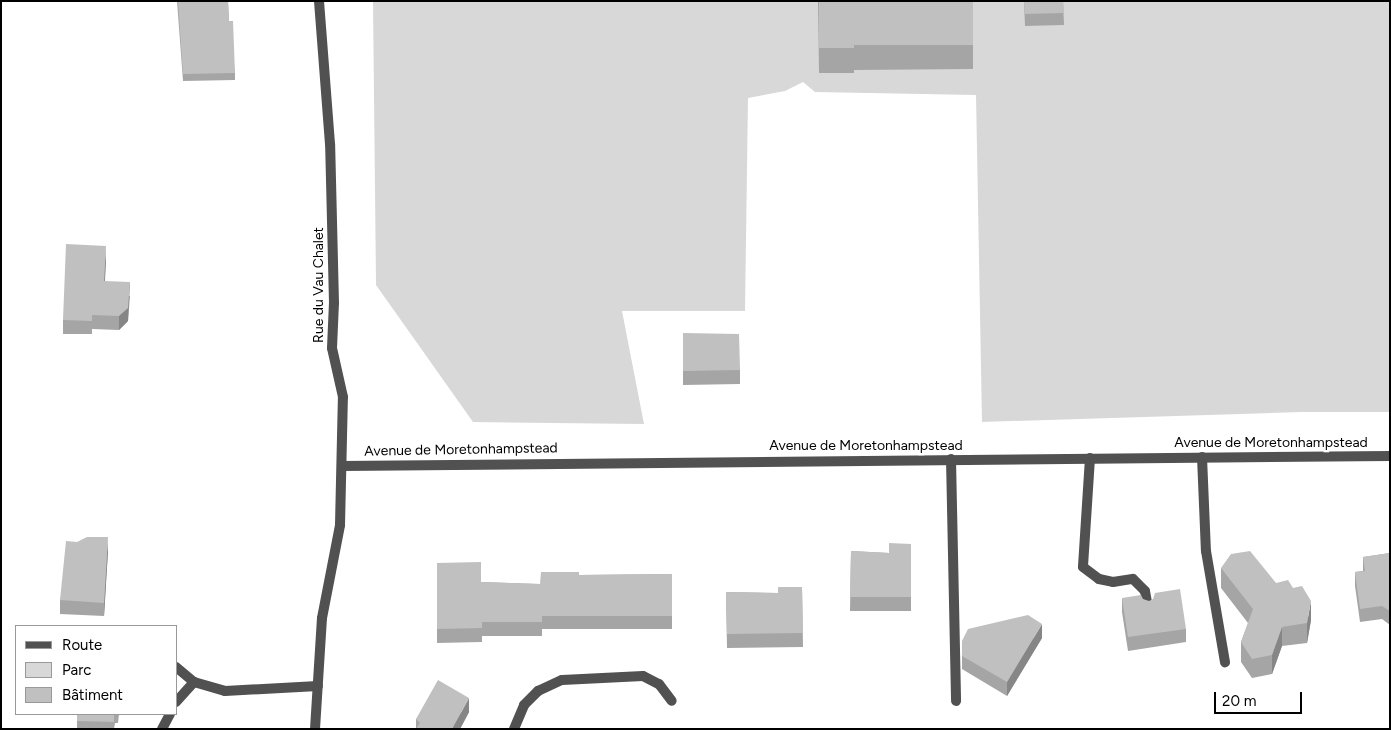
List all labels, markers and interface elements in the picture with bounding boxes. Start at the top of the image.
street label: Rue du Vau Chalet [311,227,327,343]
street label: Avenue de Moretonhampstead [1174,435,1368,451]
street label: Avenue de Moretonhampstead [769,438,963,454]
street label: Avenue de Moretonhampstead [364,440,558,460]
legend [15,625,178,715]
text: Route [62,636,102,654]
text: Parc [62,661,91,679]
scale bar [1216,682,1304,714]
text: Bâtiment [62,686,123,704]
text: 20 m [1222,692,1256,710]

